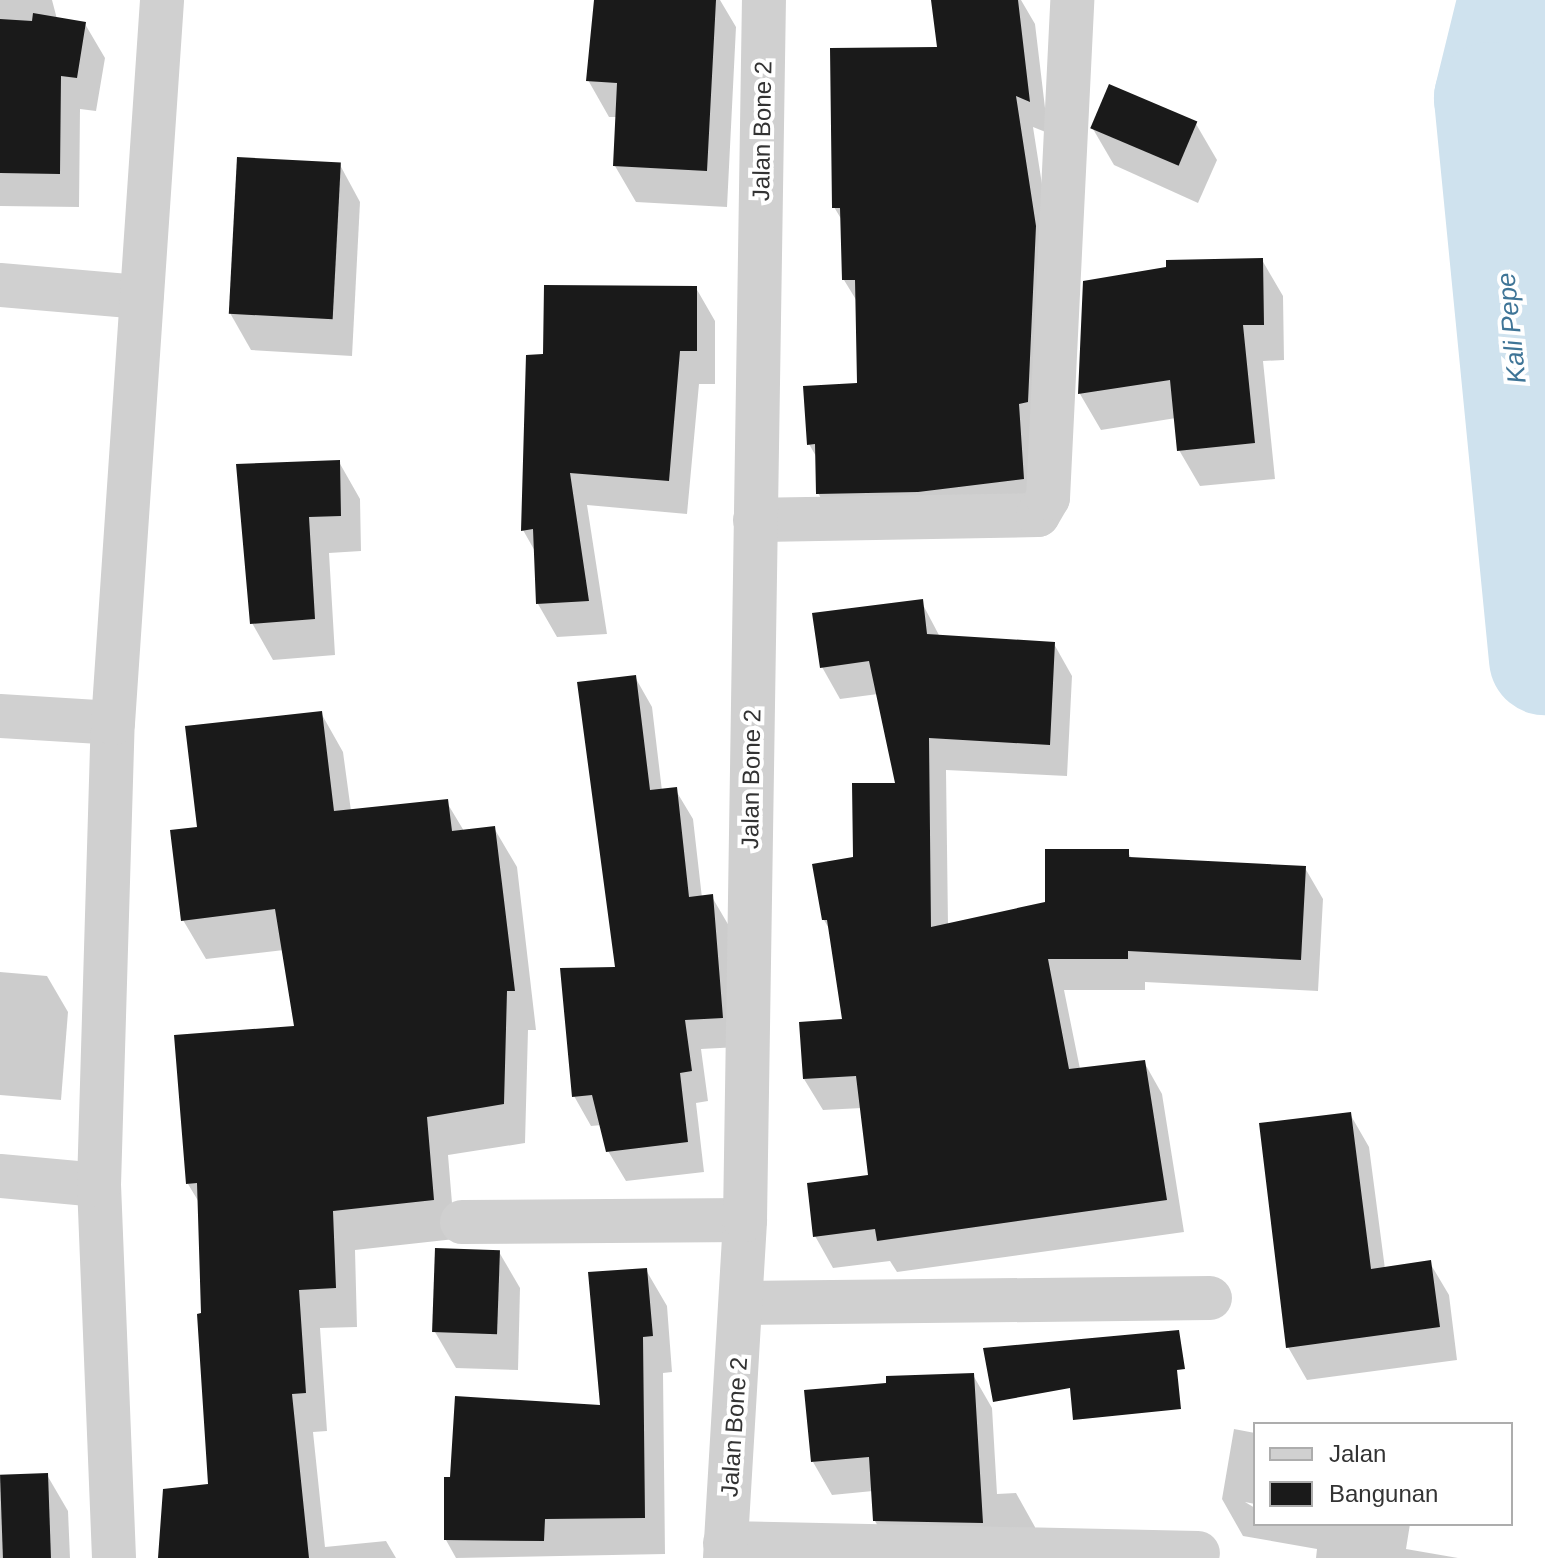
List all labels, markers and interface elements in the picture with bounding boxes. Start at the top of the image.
street label: Jalan Bone 2 [746,61,778,201]
water label: Kali Pepe [1491,271,1533,385]
street label: Jalan Bone 2 [735,709,767,849]
street label: Jalan Bone 2 [715,1356,753,1498]
legend [1253,1422,1513,1526]
text: Jalan [1329,1440,1386,1467]
text: Bangunan [1329,1480,1438,1507]

